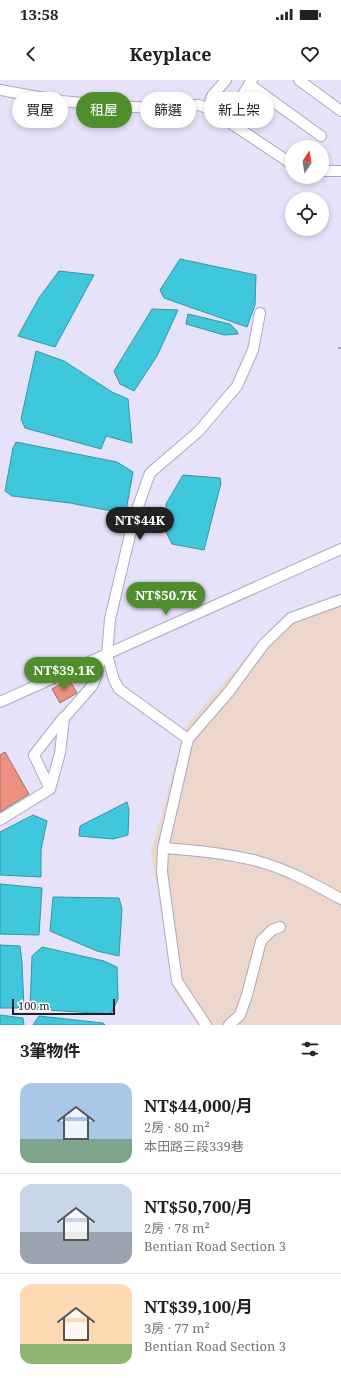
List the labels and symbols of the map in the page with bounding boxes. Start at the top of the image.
north arrow [285,140,329,184]
pin: NT$44K [107,507,173,541]
pin: NT$50.7K [125,582,207,616]
pin: NT$39.1K [23,657,105,691]
scale bar [12,997,115,1016]

